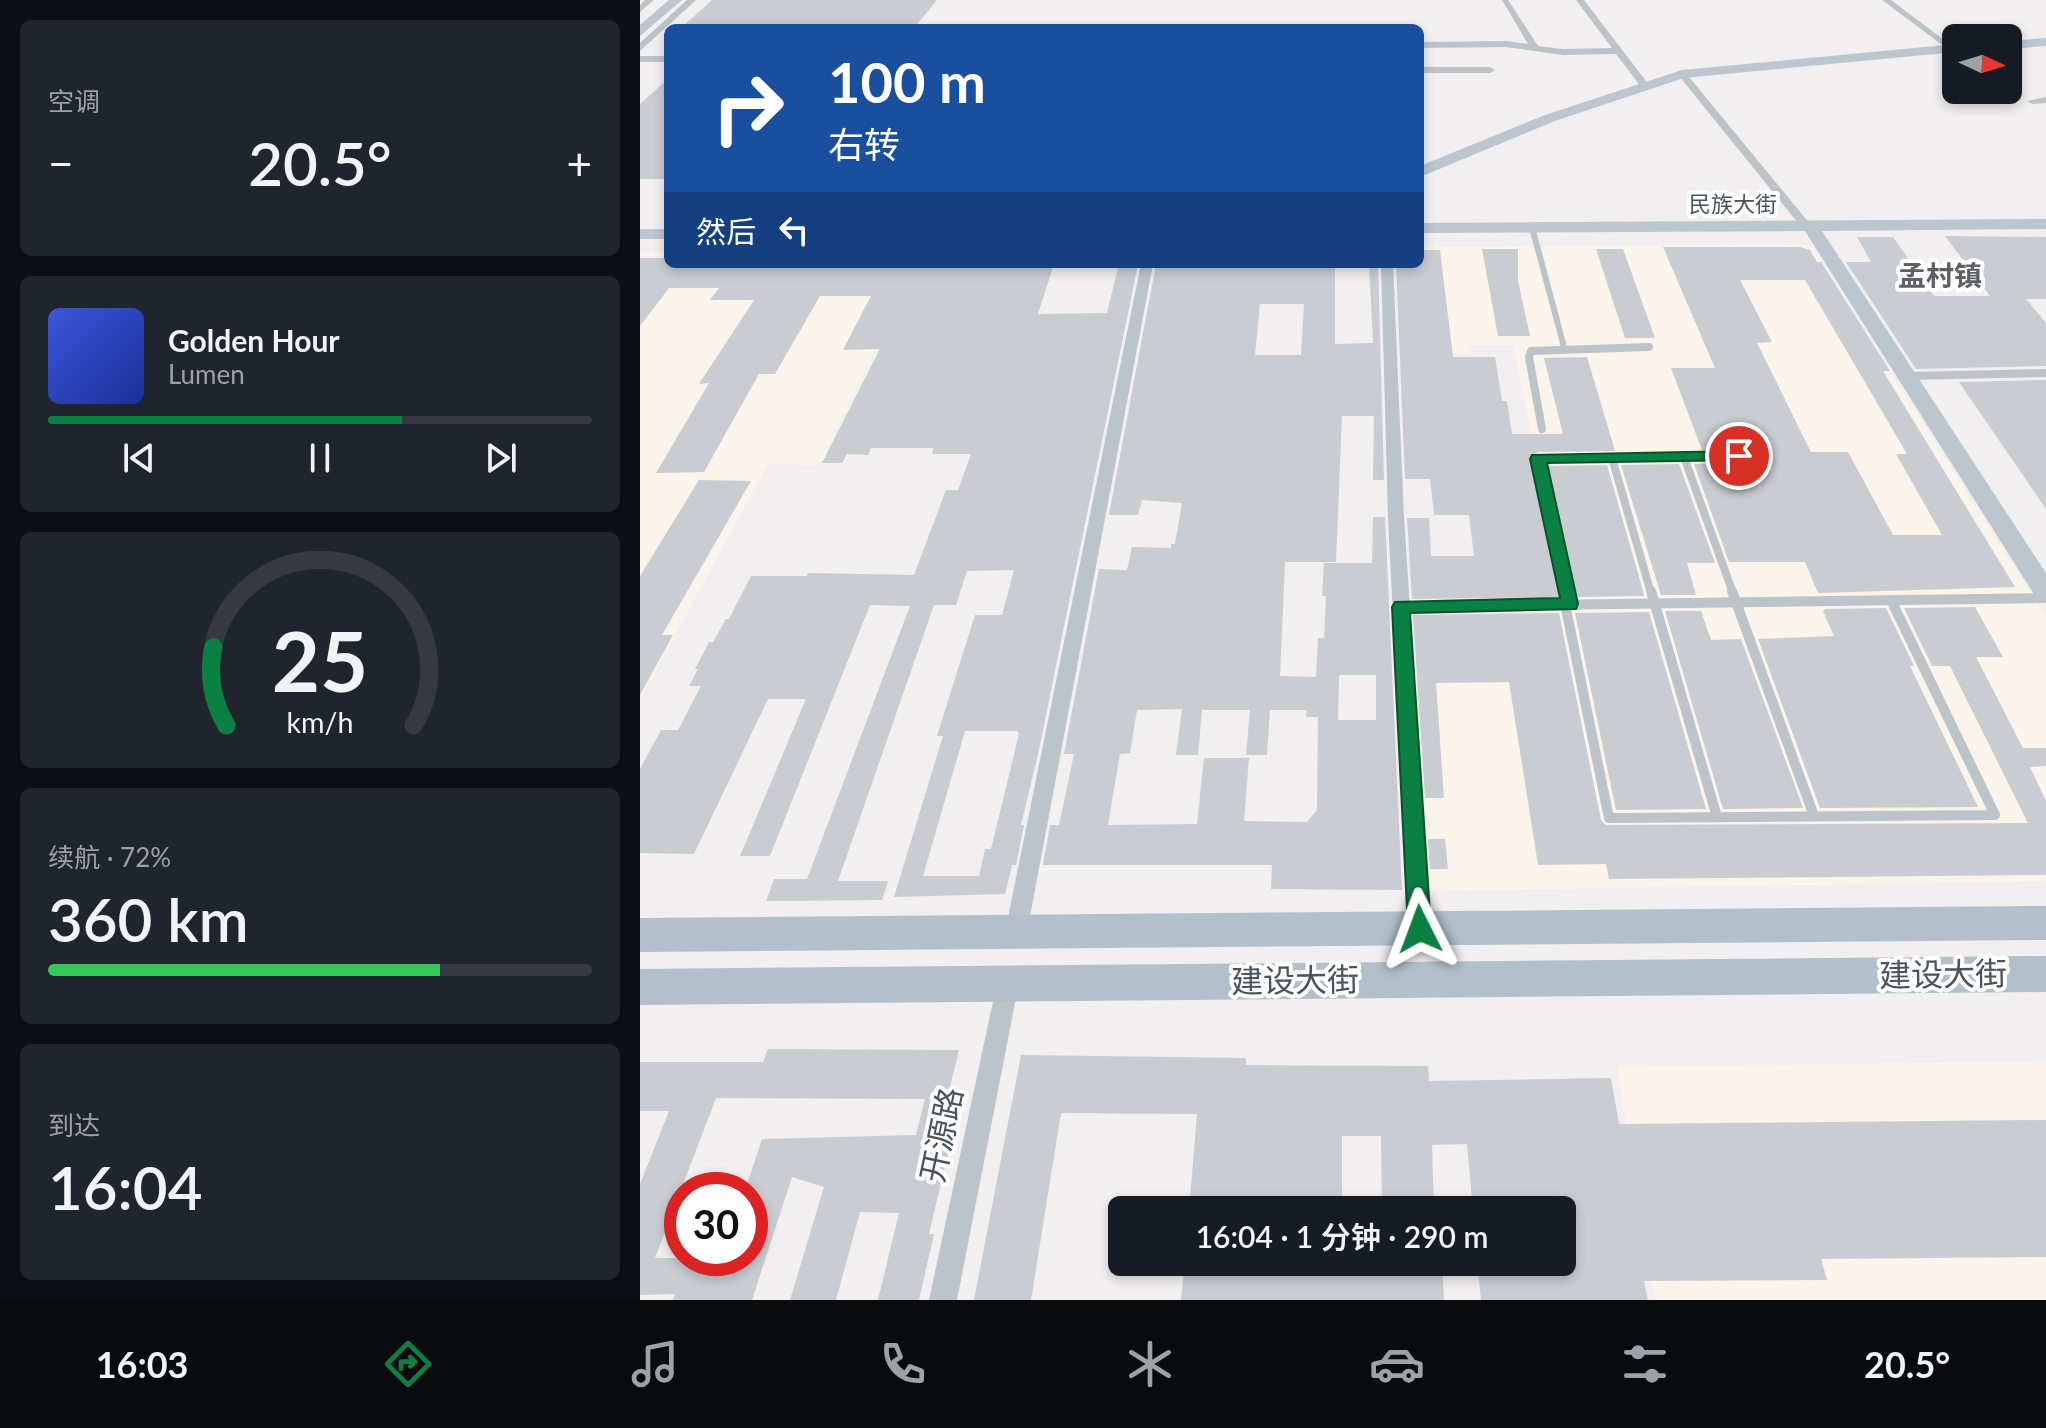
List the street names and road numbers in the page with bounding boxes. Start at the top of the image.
street label: 民族大街 [1689,190,1777,217]
street label: 建设大街 [1879,953,2007,994]
street label: 建设大街 [1231,959,1359,1000]
street label: 开源路 [911,1084,970,1186]

